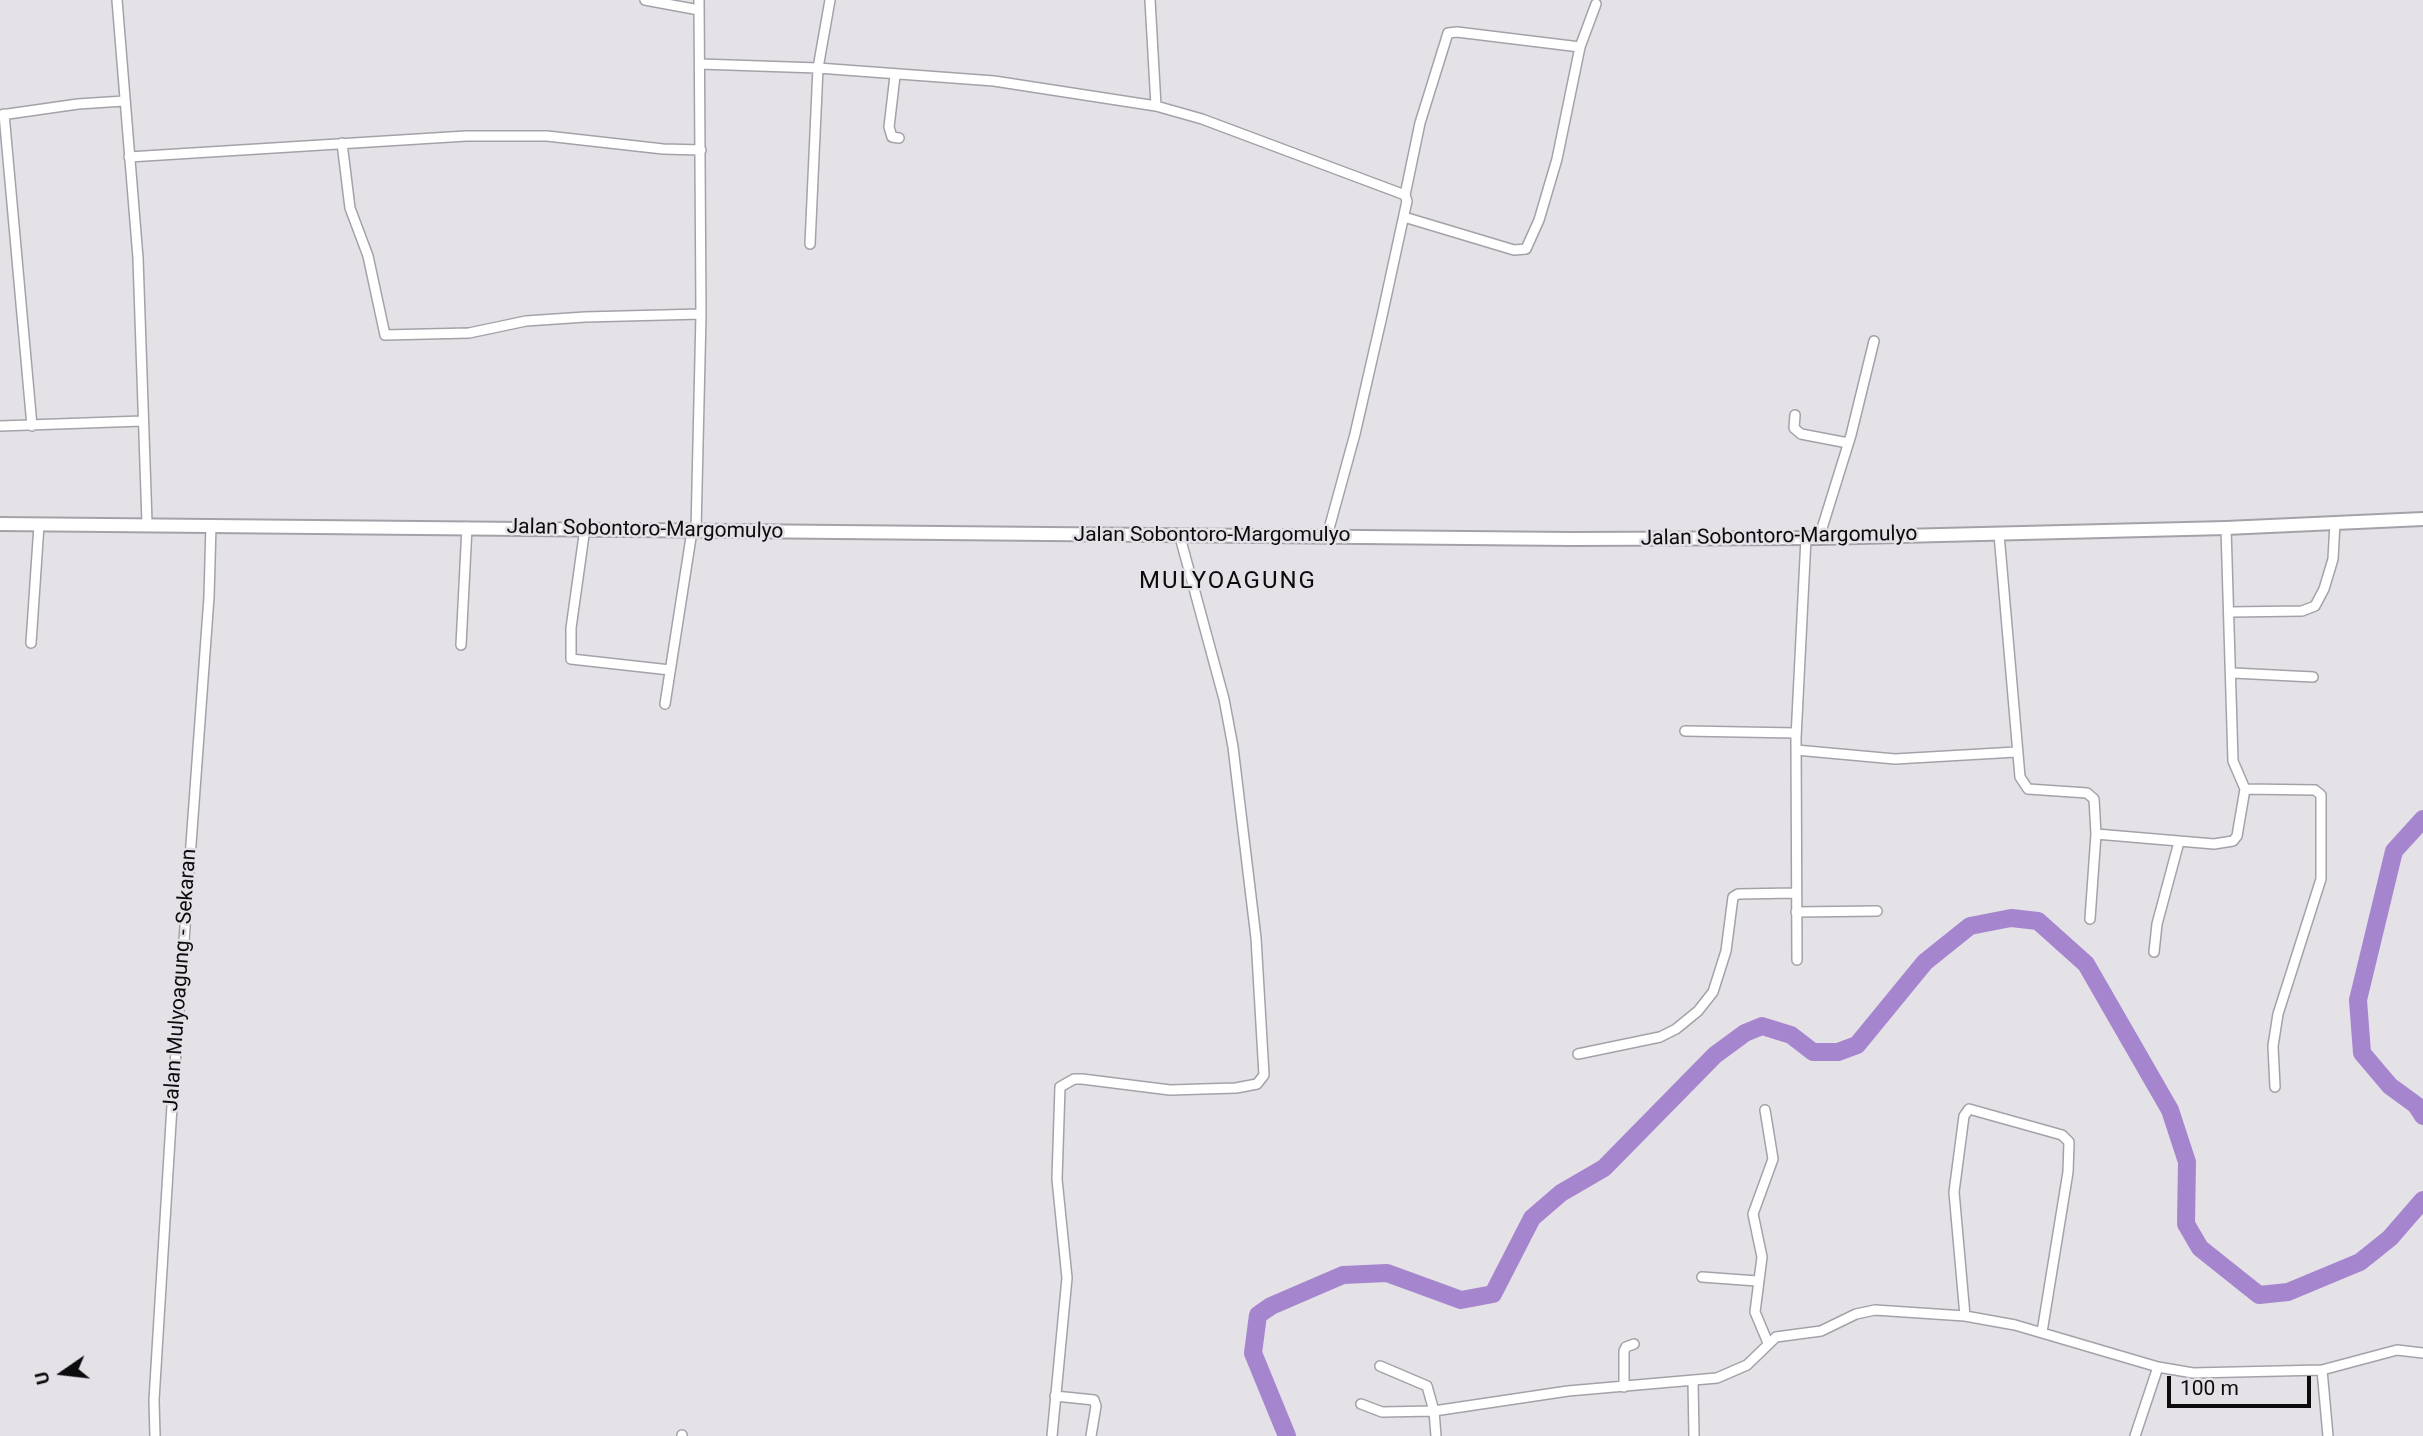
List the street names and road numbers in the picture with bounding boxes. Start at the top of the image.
street label: Jalan Sobontoro-Margomulyo [506,515,784,545]
street label: Jalan Sobontoro-Margomulyo [1640,522,1918,552]
street label: Jalan Sobontoro-Margomulyo [1074,523,1350,549]
street label: Jalan Mulyoagung - Sekaran [159,848,203,1112]

